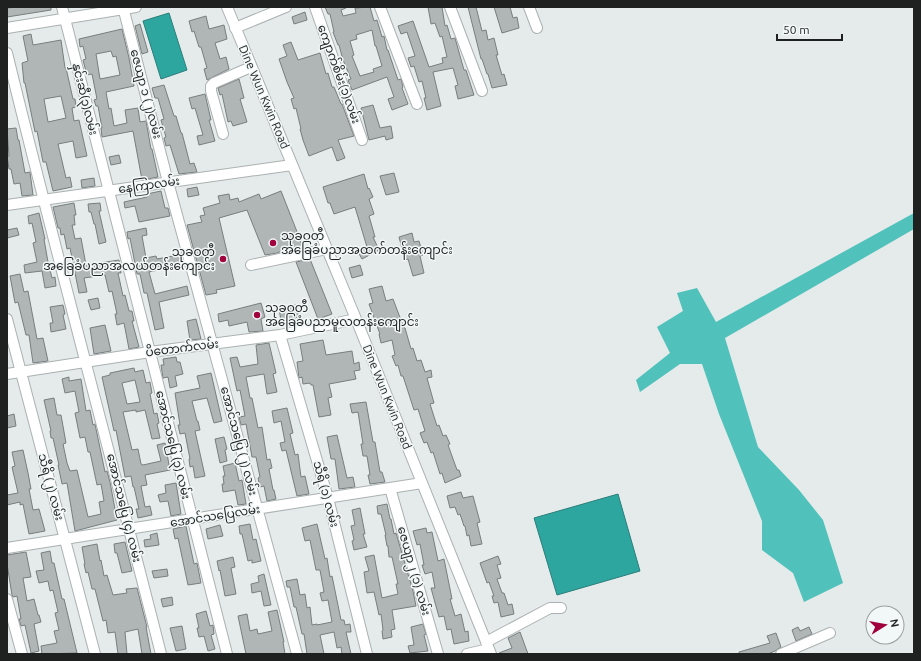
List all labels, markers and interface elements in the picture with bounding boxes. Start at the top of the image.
scale bar [777,16,842,42]
street label: ကျောက်စိမ်း(၁)လမ်း [312,22,365,126]
text: 50 m [783,23,810,36]
street label: Dine Wun Kwin Road [237,43,292,151]
street label: ဇေယျာ ၁ (၂)လမ်း [124,47,167,141]
street label: နှင်းဆီ(၃)လမ်း [66,61,103,137]
street label: နေကြာလမ်း [117,172,181,199]
place label: သုခဝတီ အခြေခံပညာအထက်တန်းကျောင်း [281,227,453,260]
marker: သုခဝတီ အခြေခံပညာအထက်တန်းကျောင်း [268,238,278,248]
place label: သုခဝတီ အခြေခံပညာအလယ်တန်းကျောင်း [43,243,215,276]
marker: သုခဝတီ အခြေခံပညာအလယ်တန်းကျောင်း [218,254,228,264]
place label: သုခဝတီ အခြေခံပညာမူလတန်းကျောင်း [265,299,419,332]
marker: သုခဝတီ အခြေခံပညာမူလတန်းကျောင်း [252,310,262,320]
street label: ပိတောက်လမ်း [144,335,219,358]
street label: Dine Wun Kwin Road [361,343,414,451]
street label: အောင်သပြေ (၂) လမ်း [215,384,262,498]
street label: အောင်သပြေ (၃) လမ်း [150,389,195,502]
street label: သီရိ (၂) လမ်း [32,451,69,523]
street label: အောင်သပြေ (၄) လမ်း [101,452,146,565]
street label: သီရိ (၁) လမ်း [308,459,344,529]
street label: အောင်သပြေလမ်း [169,500,262,533]
street label: ဇေယျာ၂ (၁) လမ်း [392,524,435,618]
north arrow [865,605,905,645]
text: N [888,618,901,628]

